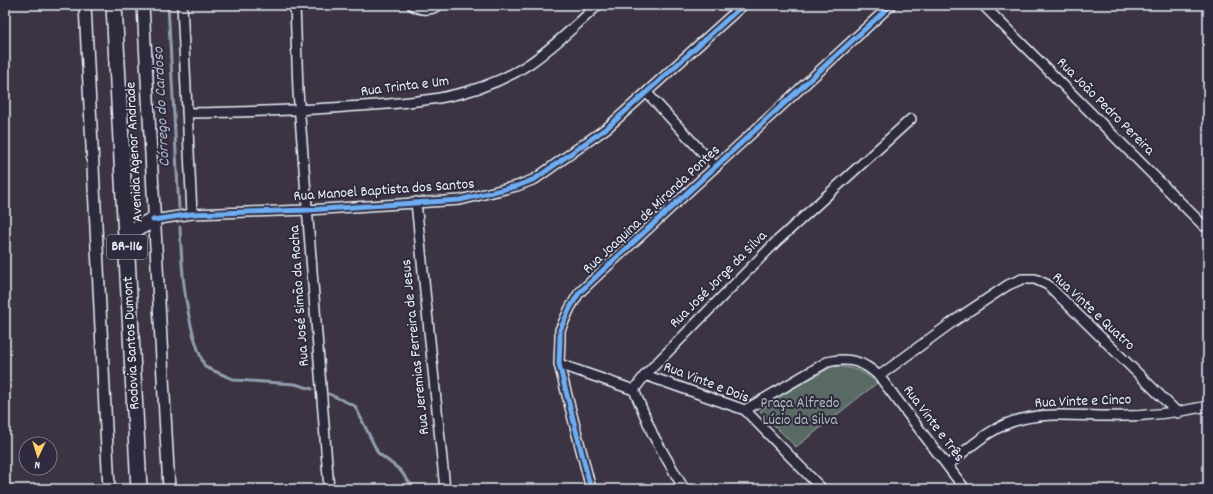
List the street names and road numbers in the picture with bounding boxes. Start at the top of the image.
street label: Rua João Pedro Pereira [1051,53,1160,162]
street label: Rua Trinta e Um [359,71,451,103]
street label: Avenida Agenor Andrade [120,81,150,223]
street label: Rua Joaquina de Miranda Pontes [578,140,726,280]
street label: Rua Manoel Baptista dos Santos [293,174,475,208]
street label: Rua José Simão da Rocha [284,224,316,367]
street label: Rua José Jorge da Silva [665,225,774,334]
road number: BR-116 [107,235,147,259]
street label: Rua Jeremias Ferreira de Jesus [396,258,436,436]
street label: Rua Vinte e Quatro [1046,268,1140,357]
street label: Rodovia Santos Dumont [118,275,146,410]
street label: Rua Vinte e Dois [660,357,752,409]
street label: Rua Vinte e Três [897,381,969,467]
street label: Rua Vinte e Cinco [1034,389,1132,415]

